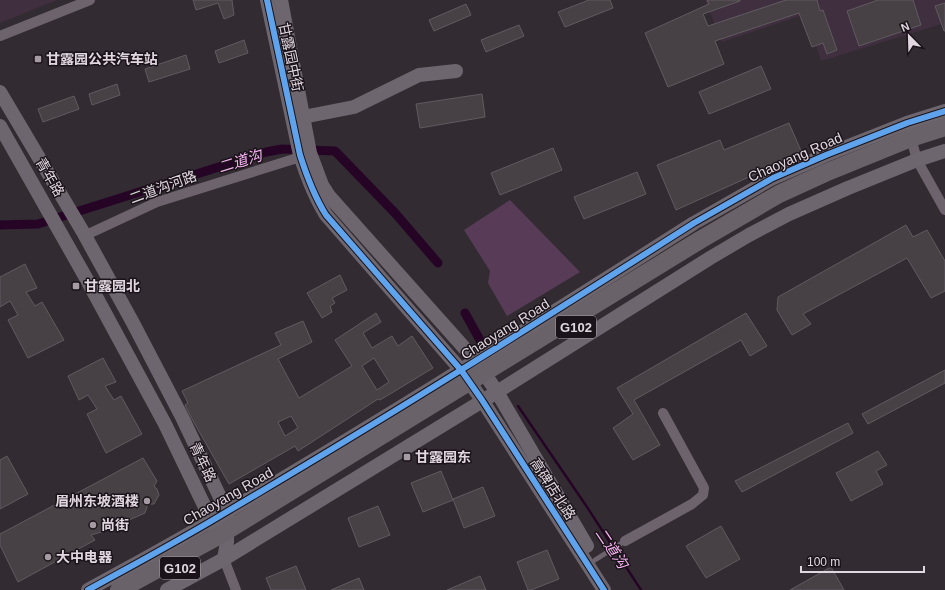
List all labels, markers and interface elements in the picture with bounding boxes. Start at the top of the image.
north arrow [889,16,929,56]
text: N [899,20,911,34]
street label: 甘露园中街 [276,21,306,93]
place label: 甘露园公共汽车站 [46,51,158,67]
marker: 甘露园公共汽车站 [33,54,43,64]
street label: Chaoyang Road [746,129,844,185]
water label: 二道沟 [216,146,266,176]
street label: 青年路 [33,155,67,199]
street label: 二道沟河路 [127,168,199,206]
place label: 甘露园北 [84,278,140,294]
marker: 甘露园北 [71,281,81,291]
street label: Chaoyang Road [458,295,552,363]
road number: G102 [556,316,596,338]
street label: 青年路 [187,440,219,484]
place label: 甘露园东 [415,449,471,465]
marker: 甘露园东 [402,452,412,462]
street label: 高碑店北路 [527,455,579,523]
street label: Chaoyang Road [180,464,276,528]
place label: 眉州东坡酒楼 [55,493,139,509]
marker: 眉州东坡酒楼 [142,496,152,506]
place label: 尚街 [101,517,129,533]
marker: 尚街 [88,520,98,530]
water label: 二道沟 [592,525,633,573]
scale bar [801,548,924,574]
place label: 大中电器 [56,549,113,565]
marker: 大中电器 [43,552,53,562]
text: 100 m [807,555,840,569]
road number: G102 [160,557,200,579]

